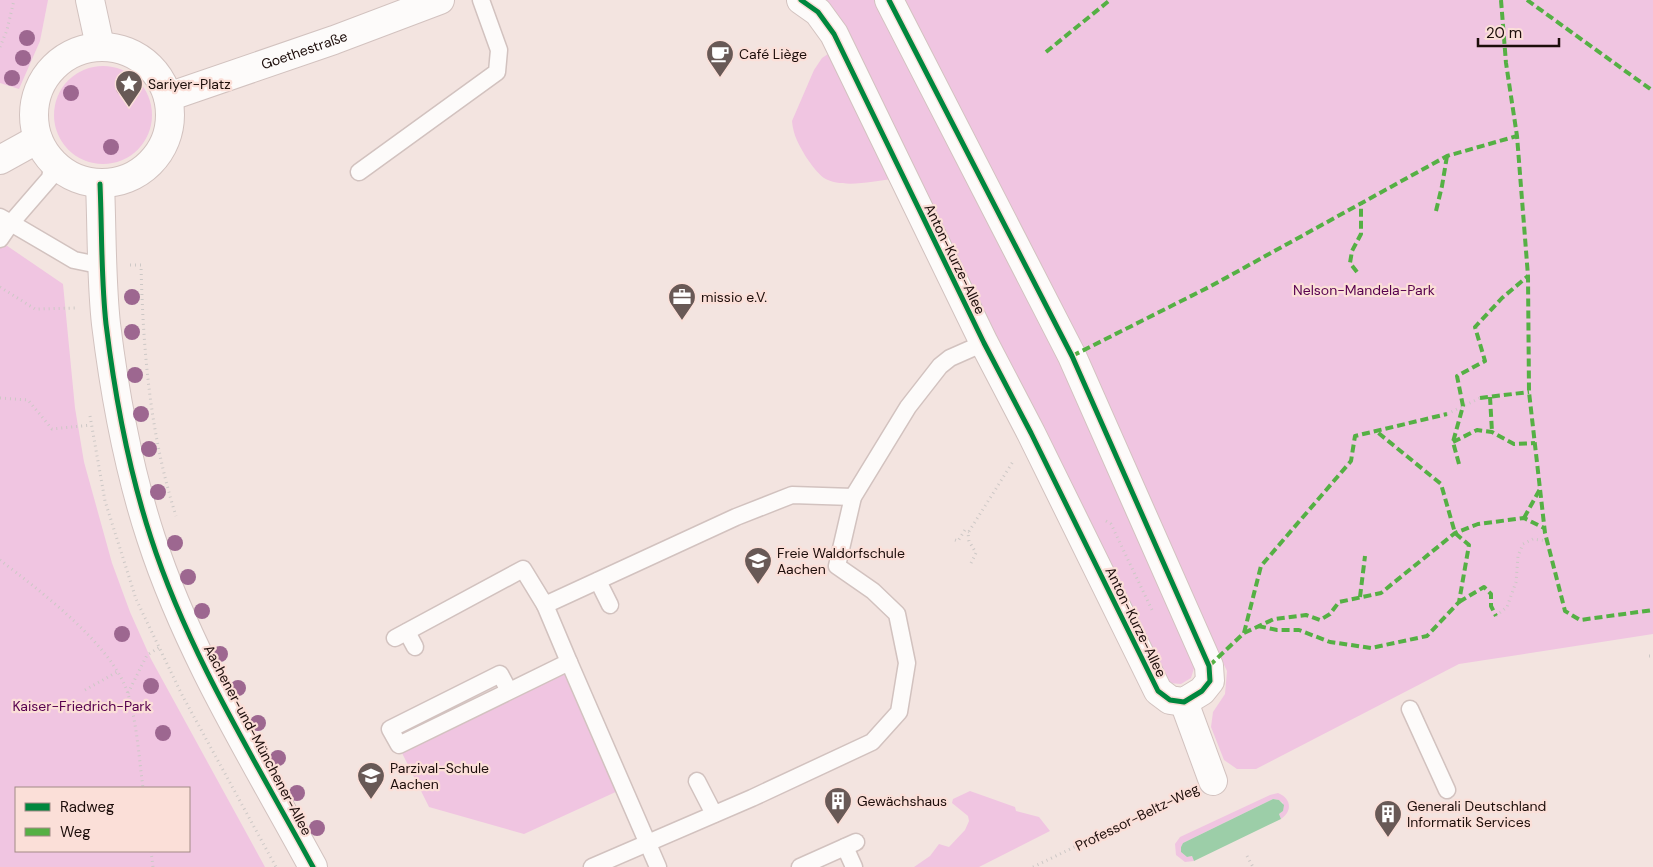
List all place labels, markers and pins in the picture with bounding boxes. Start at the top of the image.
cafe icon: Café Liège [705,39,735,78]
place label: Café Liège [739,45,807,63]
place icon: Sariyer-Platz [114,69,144,108]
place label: Sariyer-Platz [148,75,231,93]
office icon: missio e.V. [667,282,697,321]
place label: missio e.V. [701,288,767,306]
place label: Freie Waldorfschule Aachen [777,544,905,578]
school or university icon: Freie Waldorfschule Aachen [743,546,773,585]
place label: Parzival-Schule Aachen [390,759,489,793]
school or university icon: Parzival-Schule Aachen [356,761,386,800]
building icon: Gewächshaus [823,786,853,825]
place label: Gewächshaus [857,792,947,810]
place label: Generali Deutschland Informatik Services [1407,797,1546,831]
building icon: Generali Deutschland Informatik Services [1373,799,1403,838]

